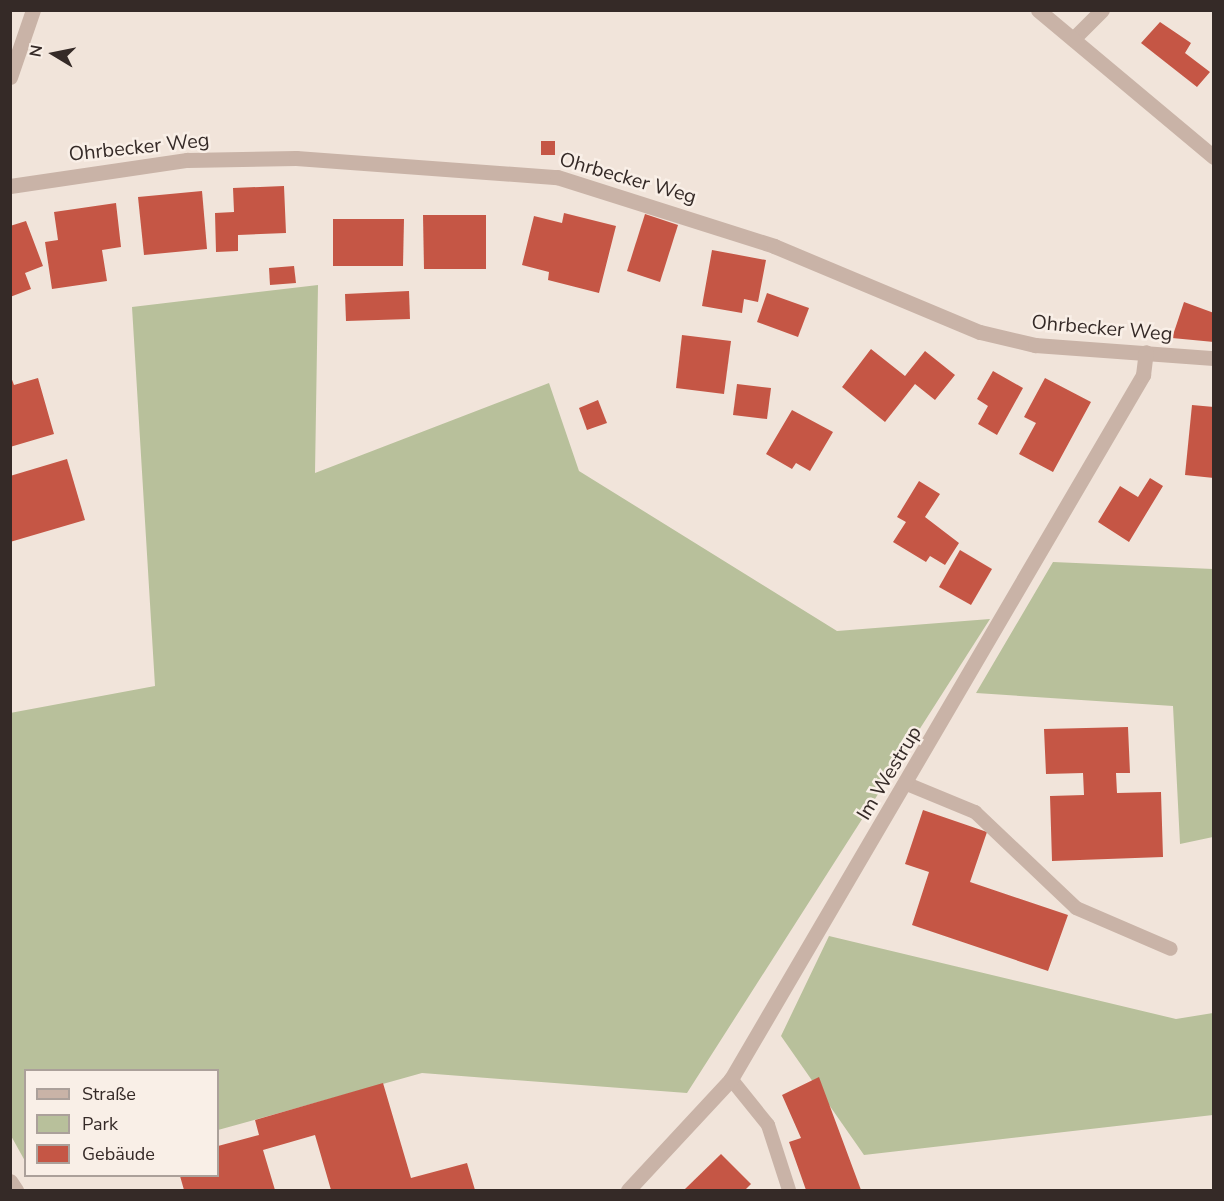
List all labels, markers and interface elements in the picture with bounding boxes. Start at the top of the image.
north arrow [24,24,84,84]
text: N [24,43,48,59]
street label: Ohrbecker Weg [67,128,211,166]
street label: Ohrbecker Weg [557,147,699,209]
street label: Ohrbecker Weg [1031,310,1173,346]
street label: Im Westrup [852,722,926,824]
legend [24,1069,219,1177]
text: Straße [82,1082,136,1106]
text: Park [82,1112,118,1136]
text: Gebäude [82,1142,155,1166]

